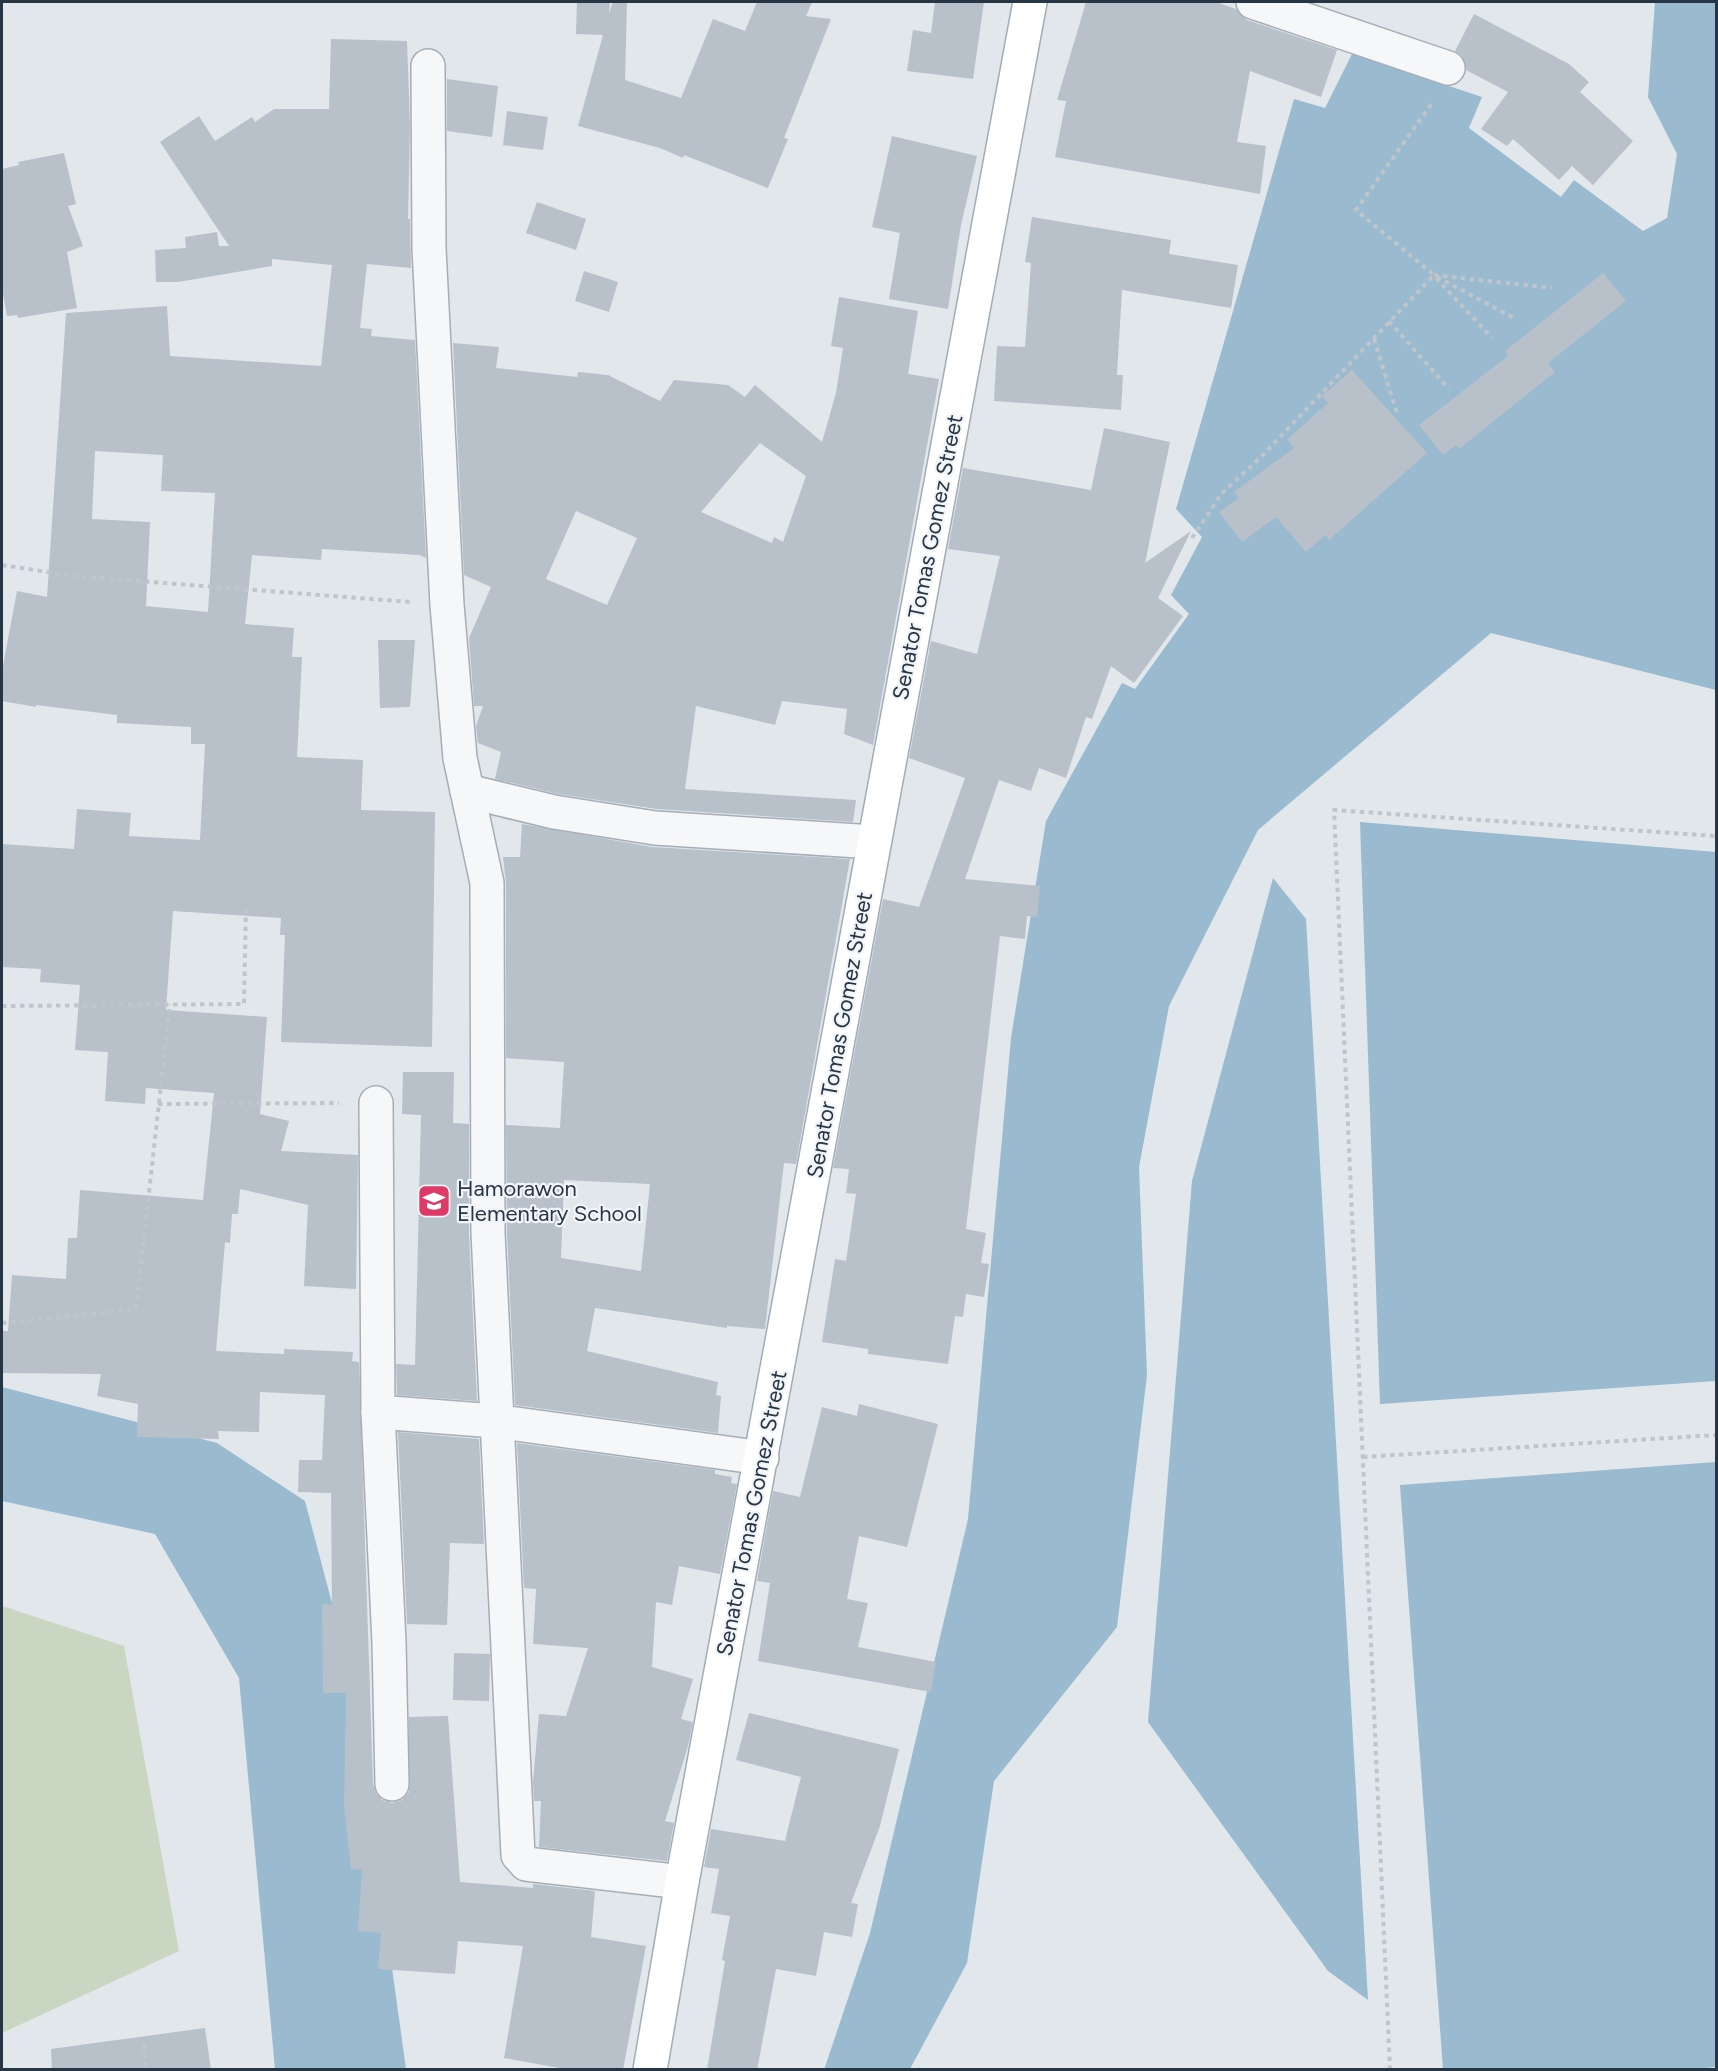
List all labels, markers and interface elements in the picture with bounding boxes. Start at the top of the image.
street label: Senator Tomas Gomez Street [887,412,968,702]
street label: Senator Tomas Gomez Street [801,890,878,1180]
place label: Hamorawon Elementary School [457,1175,642,1227]
school or university icon: Hamorawon Elementary School [416,1183,452,1219]
street label: Senator Tomas Gomez Street [711,1368,792,1658]

